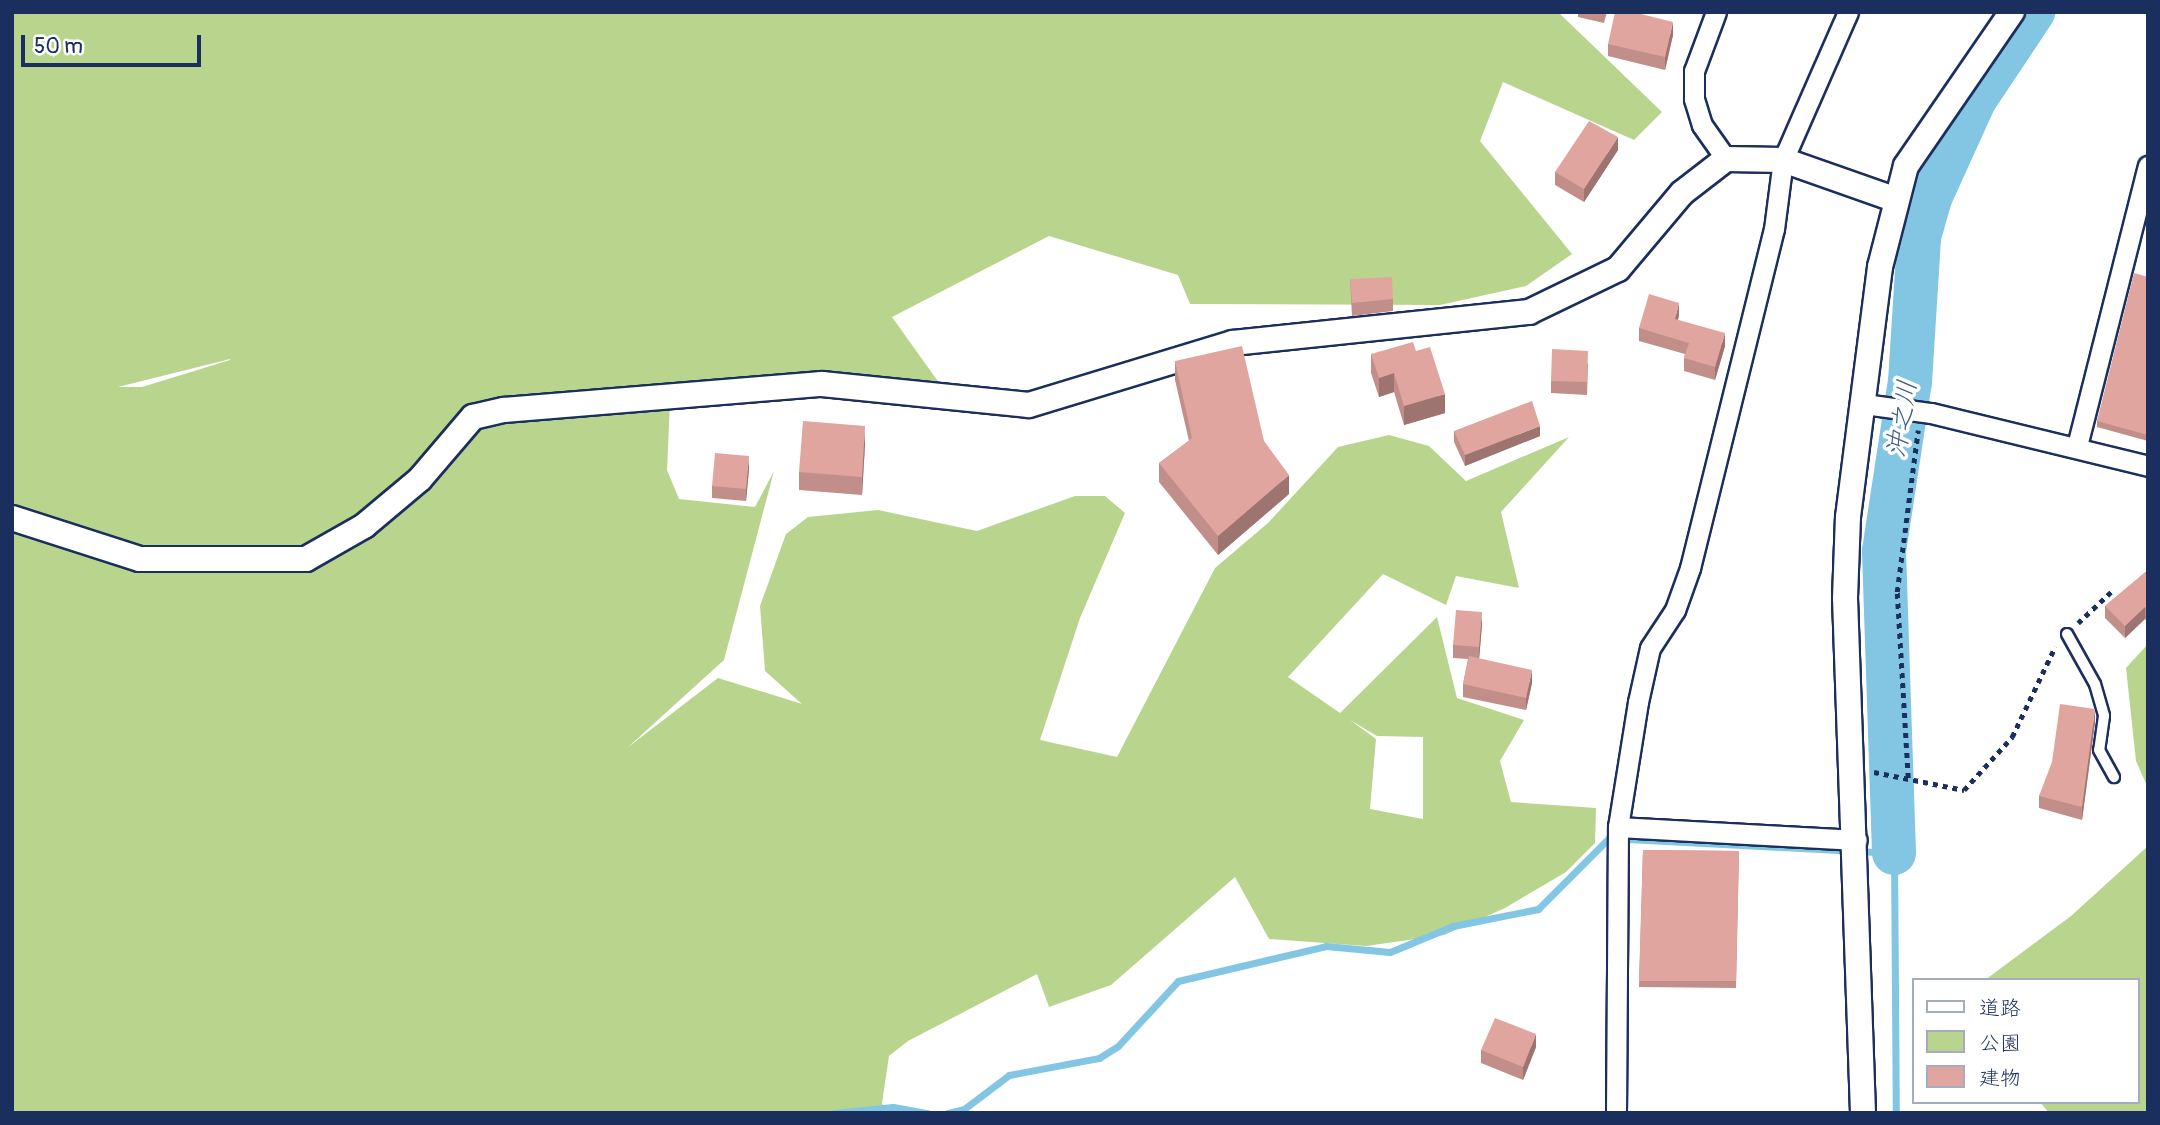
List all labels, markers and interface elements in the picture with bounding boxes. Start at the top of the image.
scale bar [24,21,205,65]
text: 50 m [34,33,83,60]
water label: 沖之川 [1881,378,1925,460]
legend [1912,978,2139,1104]
text: 道路 [1979,995,2021,1022]
text: 公園 [1979,1030,2021,1057]
text: 建物 [1979,1065,2021,1092]

